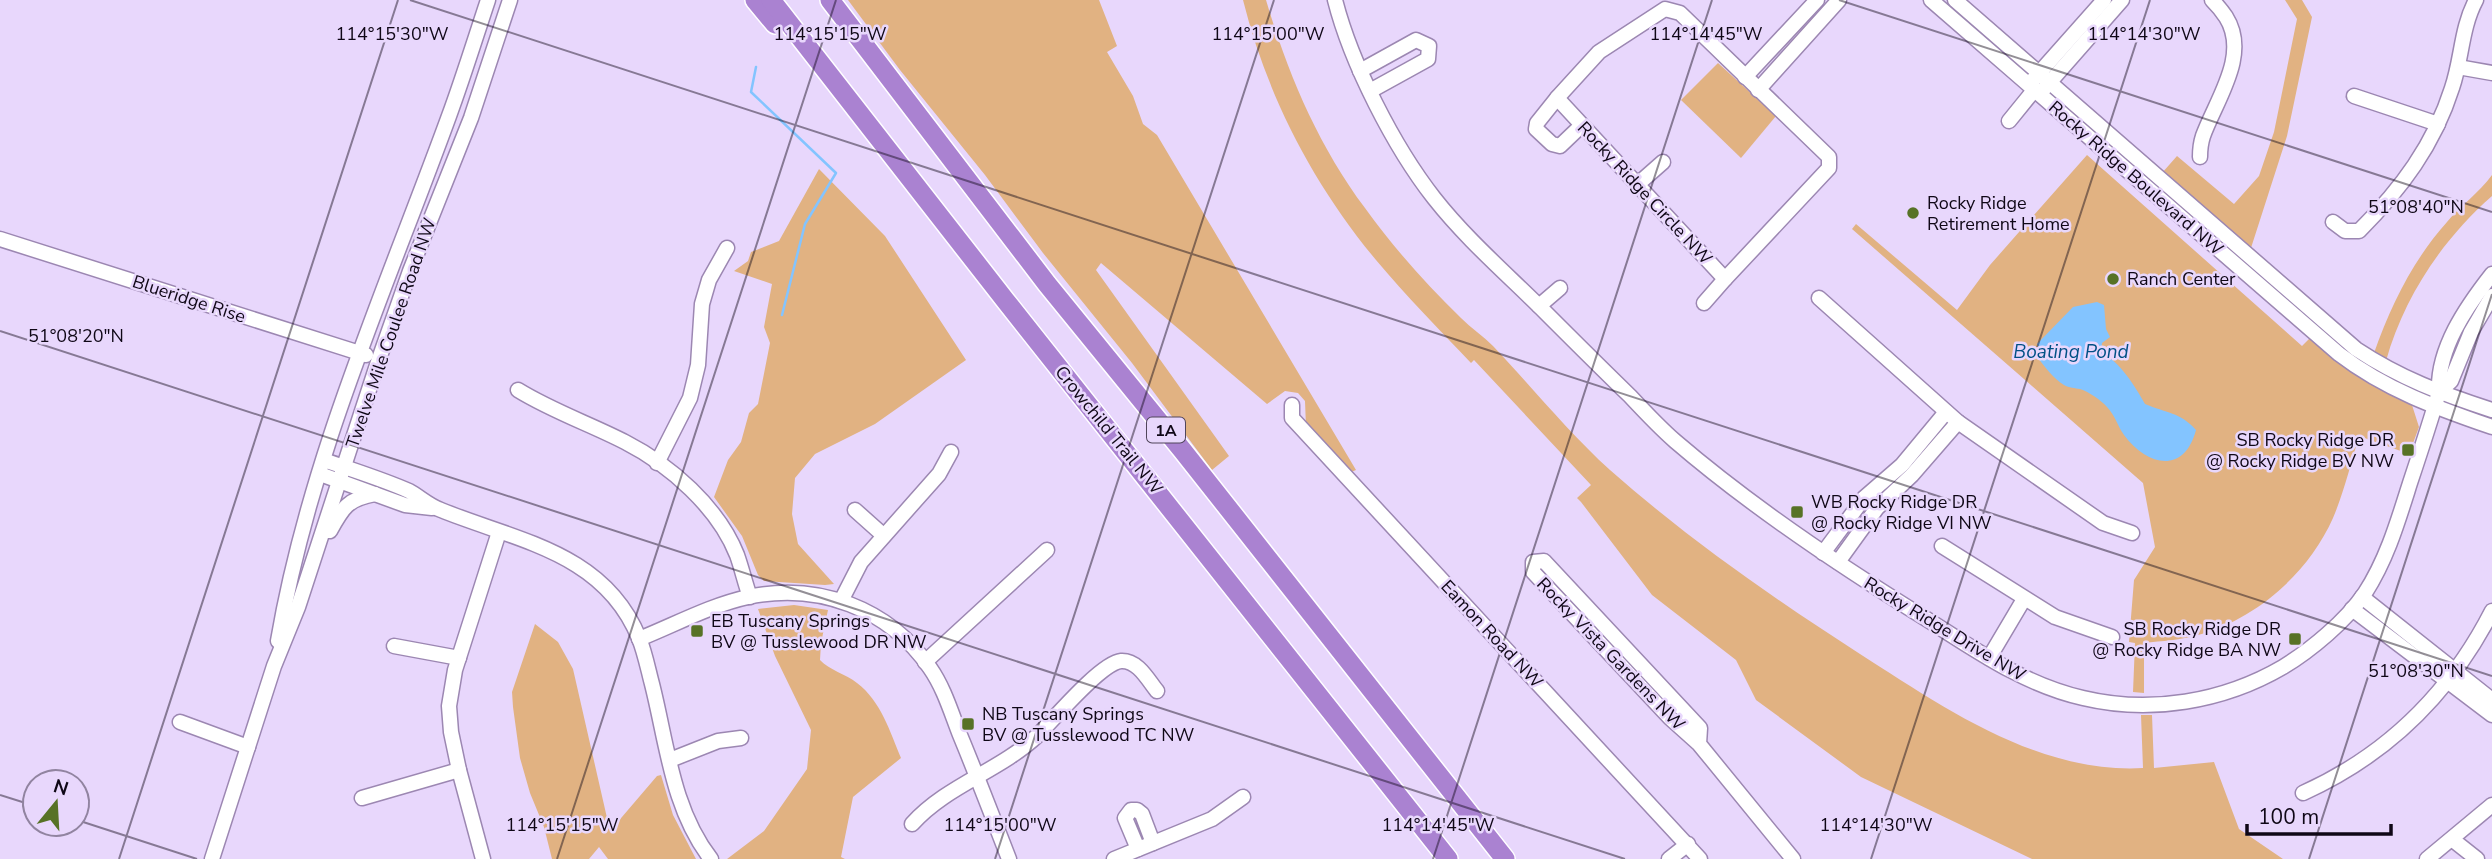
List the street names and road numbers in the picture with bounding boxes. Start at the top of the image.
street label: Rocky Ridge Boulevard NW [2043,95,2229,261]
street label: Rocky Ridge Circle NW [1572,116,1718,270]
street label: Twelve Mile Coulee Road NW [340,215,442,451]
street label: Blueridge Rise [129,269,249,329]
street label: Crowchild Trail NW [1050,361,1168,499]
road number: 1A [1147,418,1185,442]
street label: Rocky Ridge Drive NW [1860,571,2030,687]
street label: Rocky Vista Gardens NW [1532,572,1691,736]
street label: Eamon Road NW [1436,575,1549,693]

